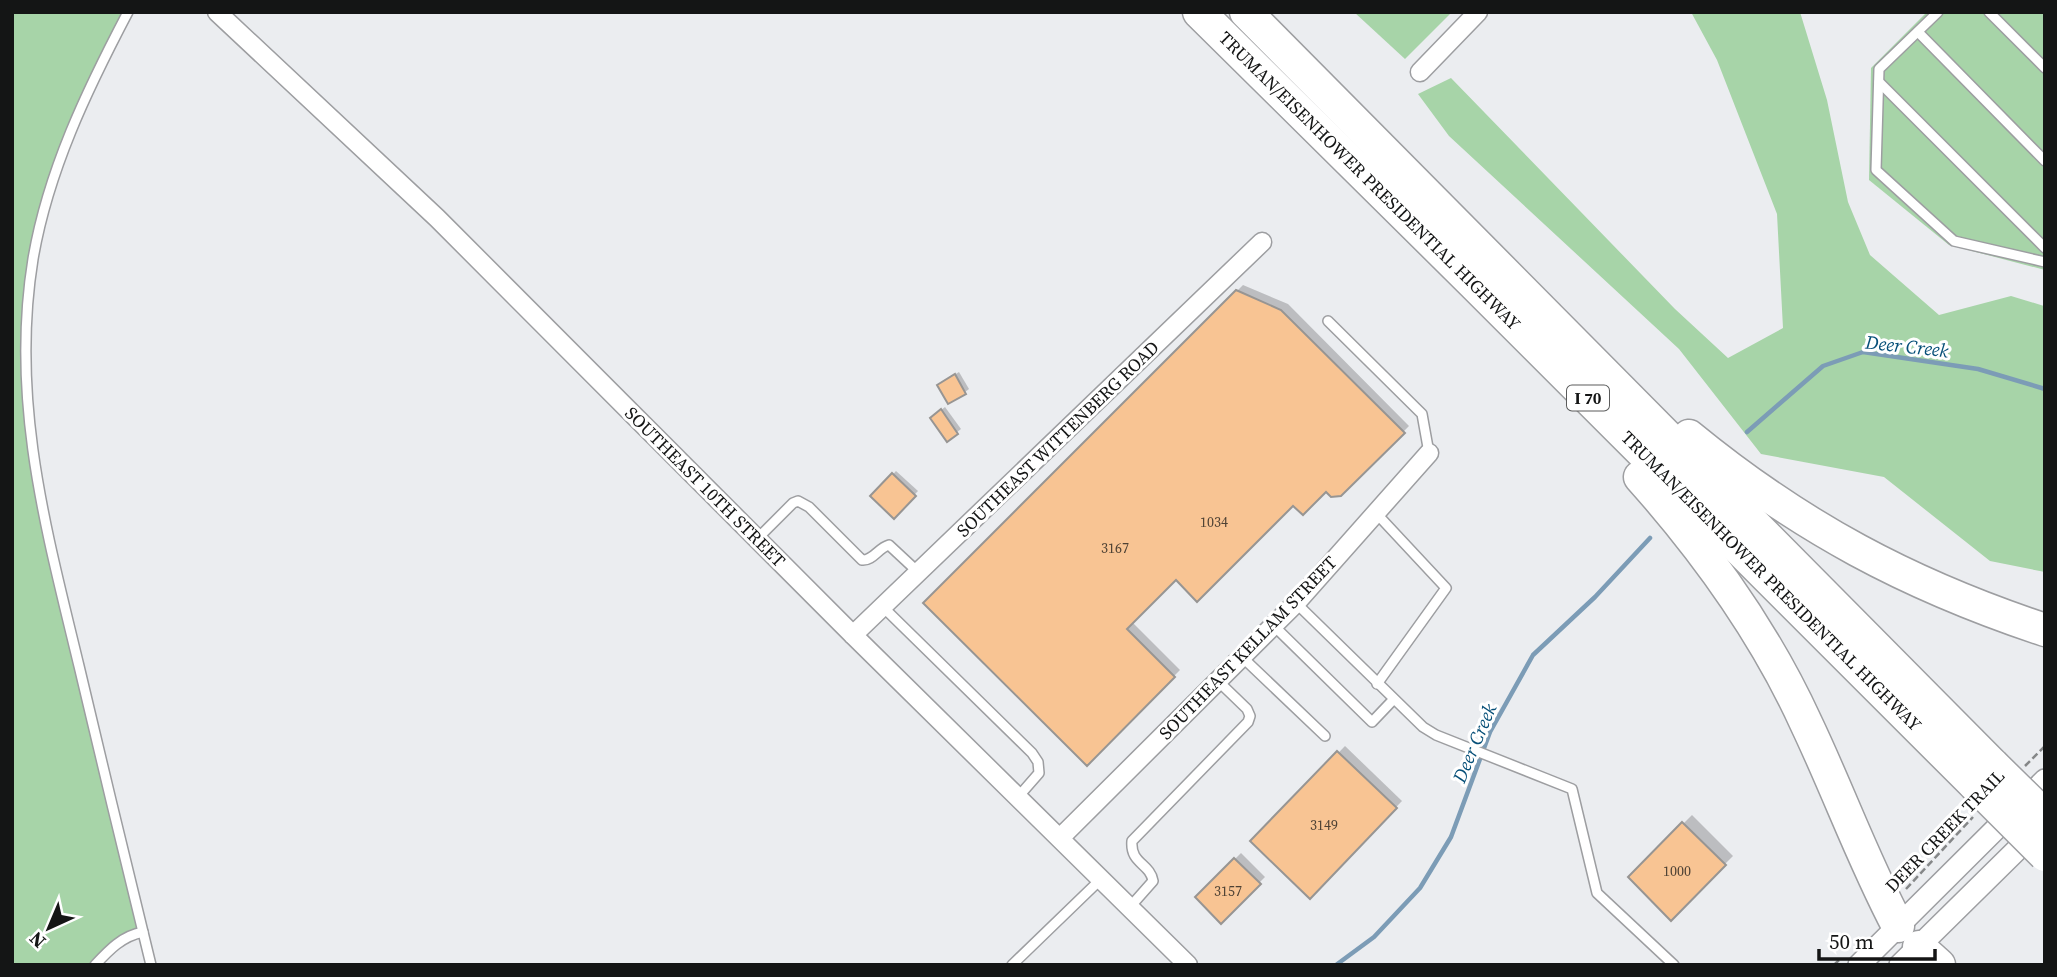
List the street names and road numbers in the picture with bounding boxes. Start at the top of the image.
street label: TRUMAN/EISENHOWER PRESIDENTIAL HIGHWAY [1214,25,1527,336]
street label: SOUTHEAST WITTENBERG ROAD [951,335,1164,542]
road number: I 70 [1567,386,1609,410]
street label: SOUTHEAST 10TH STREET [620,401,791,572]
street label: TRUMAN/EISENHOWER PRESIDENTIAL HIGHWAY [1616,425,1928,737]
street label: SOUTHEAST KELLAM STREET [1153,550,1342,745]
street label: DEER CREEK TRAIL [1879,764,2010,898]

